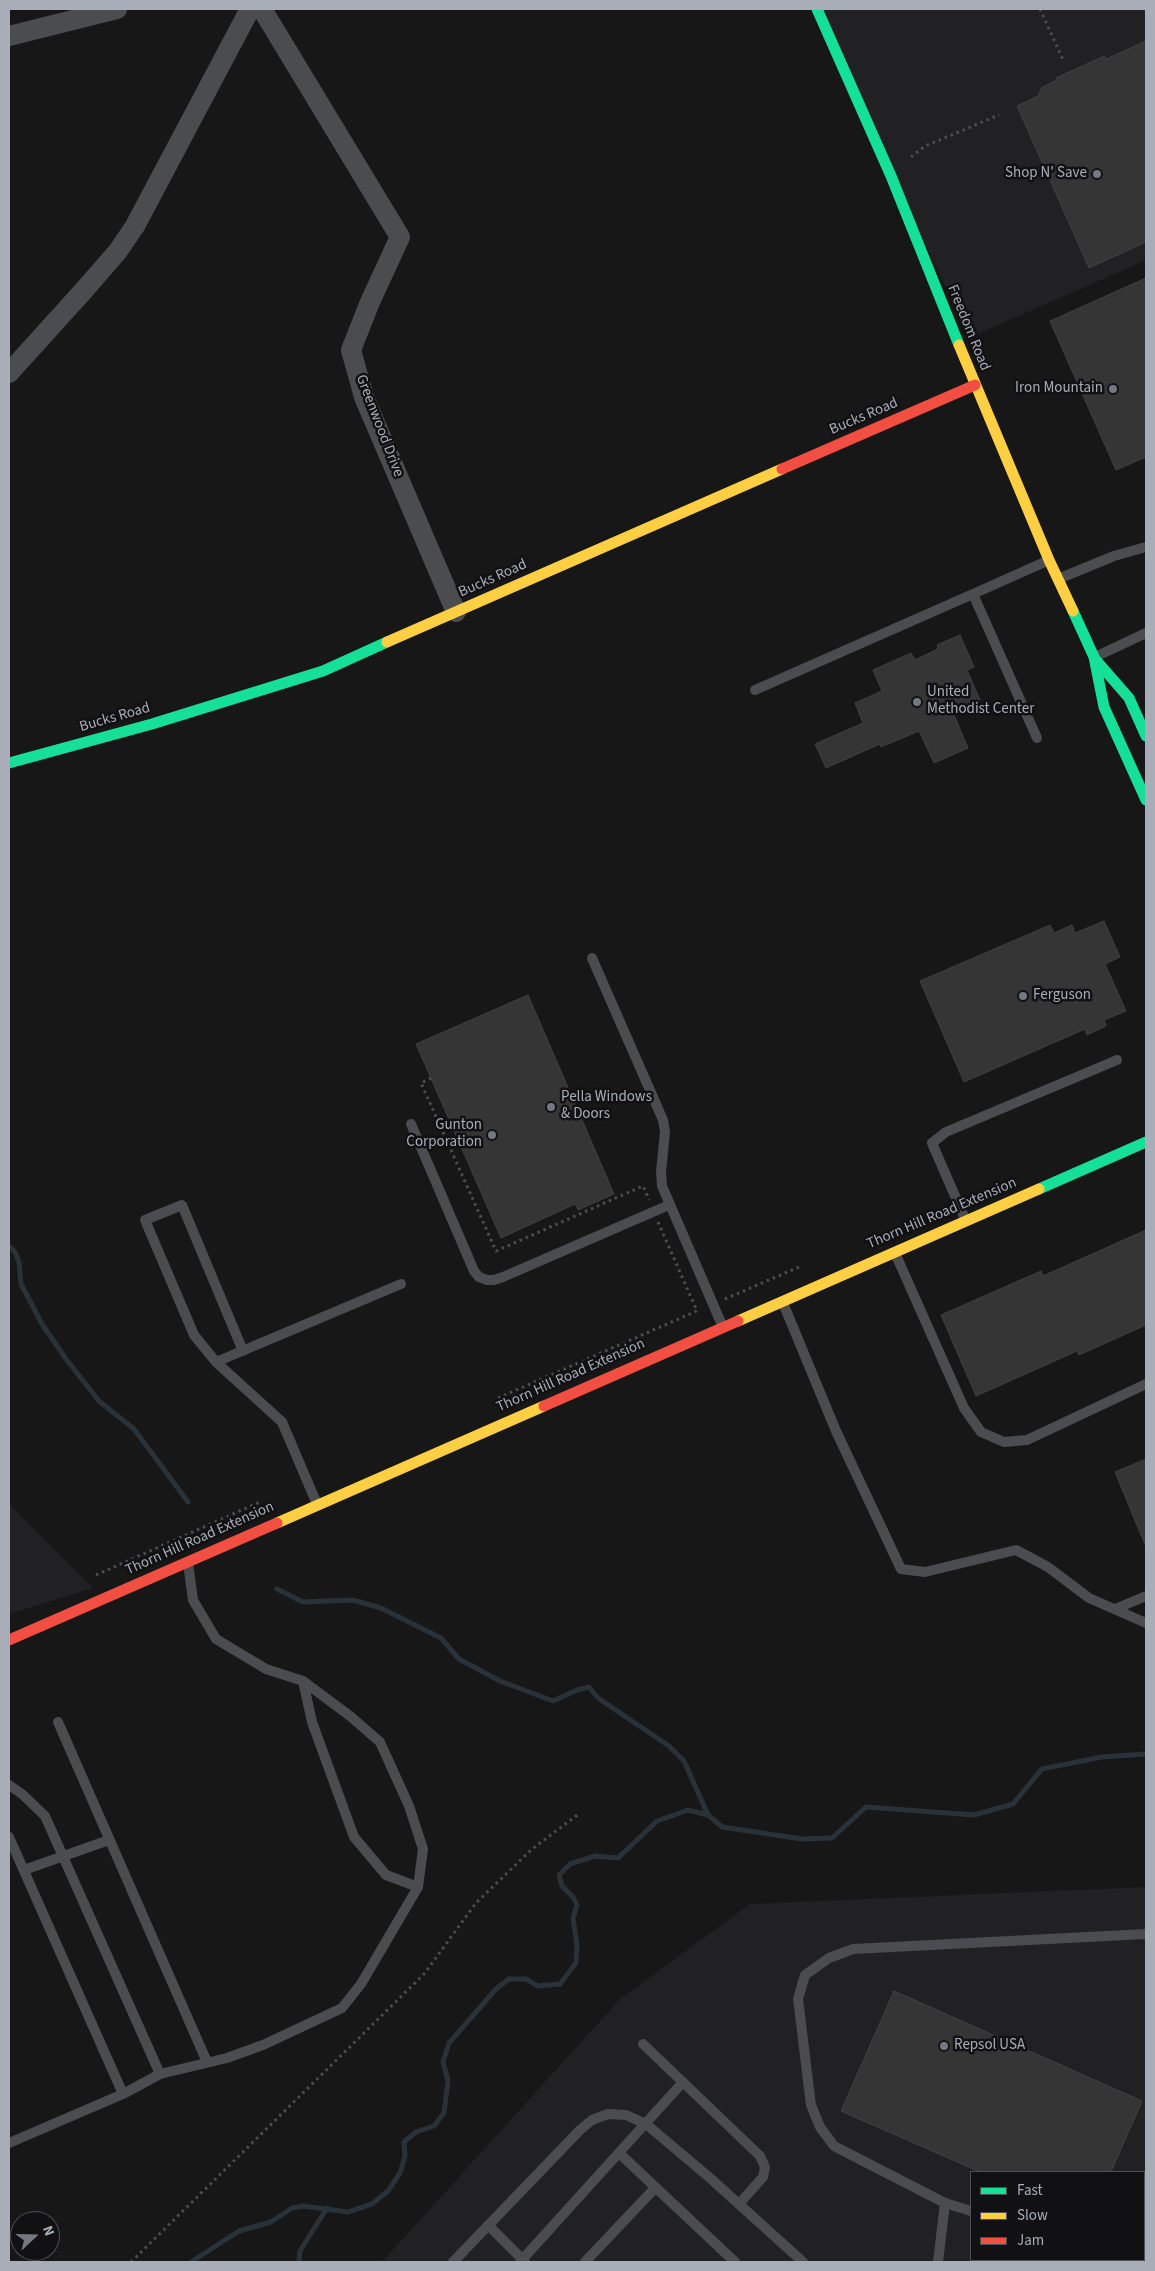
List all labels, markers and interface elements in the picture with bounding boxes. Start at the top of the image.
place label: Shop N' Save [1005,165,1087,183]
marker: Shop N' Save [1091,168,1103,180]
street label: Freedom Road [943,282,993,374]
street label: Greenwood Drive [351,372,407,480]
place label: Iron Mountain [1015,380,1103,398]
marker: Iron Mountain [1107,383,1119,395]
street label: Bucks Road [827,395,901,439]
street label: Bucks Road [456,556,530,602]
place label: United Methodist Center [927,684,1034,719]
marker: United Methodist Center [911,696,923,708]
street label: Bucks Road [78,699,152,737]
place label: Ferguson [1033,987,1091,1005]
marker: Ferguson [1017,990,1029,1002]
place label: Pella Windows & Doors [561,1089,652,1124]
marker: Pella Windows & Doors [545,1101,557,1113]
place label: Gunton Corporation [406,1117,482,1152]
marker: Gunton Corporation [486,1129,498,1141]
street label: Thorn Hill Road Extension [865,1174,1019,1254]
street label: Thorn Hill Road Extension [494,1335,648,1417]
street label: Thorn Hill Road Extension [123,1498,277,1580]
place label: Repsol USA [954,2037,1025,2055]
marker: Repsol USA [938,2040,950,2052]
legend [970,2171,1145,2261]
text: Fast [1017,2180,1043,2201]
text: Slow [1017,2205,1048,2226]
north arrow [10,2211,60,2261]
text: N [37,2223,59,2239]
text: Jam [1017,2230,1044,2251]

